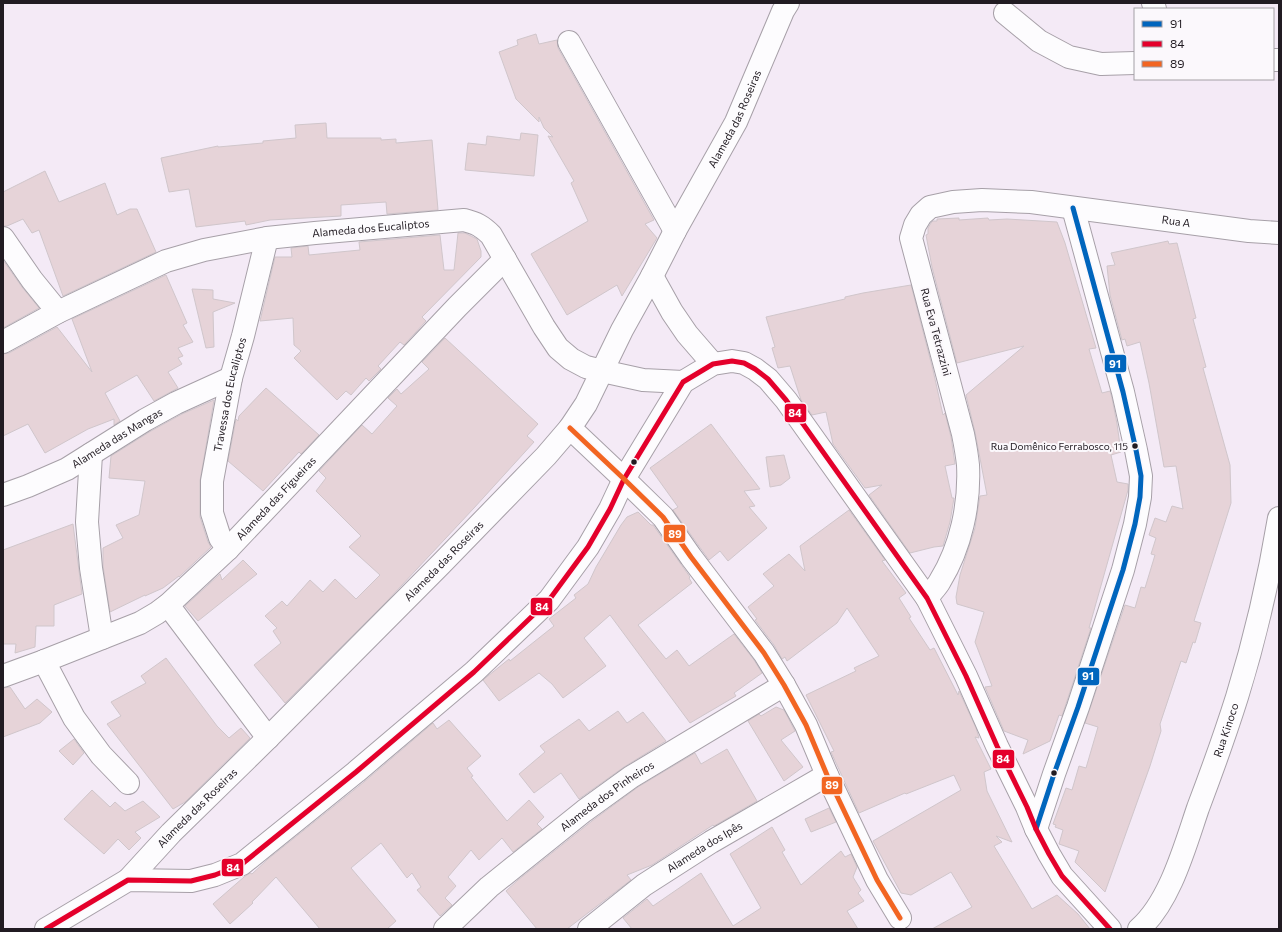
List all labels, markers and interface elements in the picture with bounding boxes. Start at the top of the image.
legend [1134,8,1274,80]
text: 91 [1170,16,1182,30]
text: 84 [1170,36,1184,50]
text: 89 [1170,56,1185,70]
street label: Alameda das Roseiras [705,68,763,170]
street label: Rua A [1161,212,1192,229]
street label: Alameda dos Eucaliptos [312,216,430,239]
street label: Rua Eva Tetrazzini [919,287,955,377]
street label: Travessa dos Eucaliptos [210,336,248,453]
line badge: 91 [1104,354,1127,373]
text: 91 [1109,357,1121,370]
line badge: 84 [784,403,807,423]
street label: Alameda das Mangas [69,405,164,470]
text: 84 [788,406,802,419]
place label: Rua Domênico Ferrabosco, 115 [991,440,1128,452]
marker: Rua Domênico Ferrabosco, 115 [1130,441,1140,451]
street label: Alameda das Figueiras [233,454,318,542]
unlabelled marker [629,457,639,467]
street label: Alameda das Roseiras [401,518,486,603]
line badge: 89 [663,524,686,543]
text: 89 [668,527,682,540]
line badge: 84 [530,597,553,616]
text: 84 [535,600,549,613]
line badge: 91 [1077,667,1100,686]
text: 91 [1082,669,1094,682]
street label: Rua Kinoco [1210,701,1241,759]
line badge: 84 [992,749,1015,769]
text: 84 [996,752,1010,765]
street label: Alameda dos Pinheiros [557,758,656,834]
street label: Alameda das Roseiras [154,765,239,850]
unlabelled marker [1049,768,1059,778]
line badge: 89 [821,776,843,795]
text: 89 [825,778,839,791]
street label: Alameda dos Ipês [664,818,744,875]
line badge: 84 [221,858,244,877]
text: 84 [226,861,240,874]

